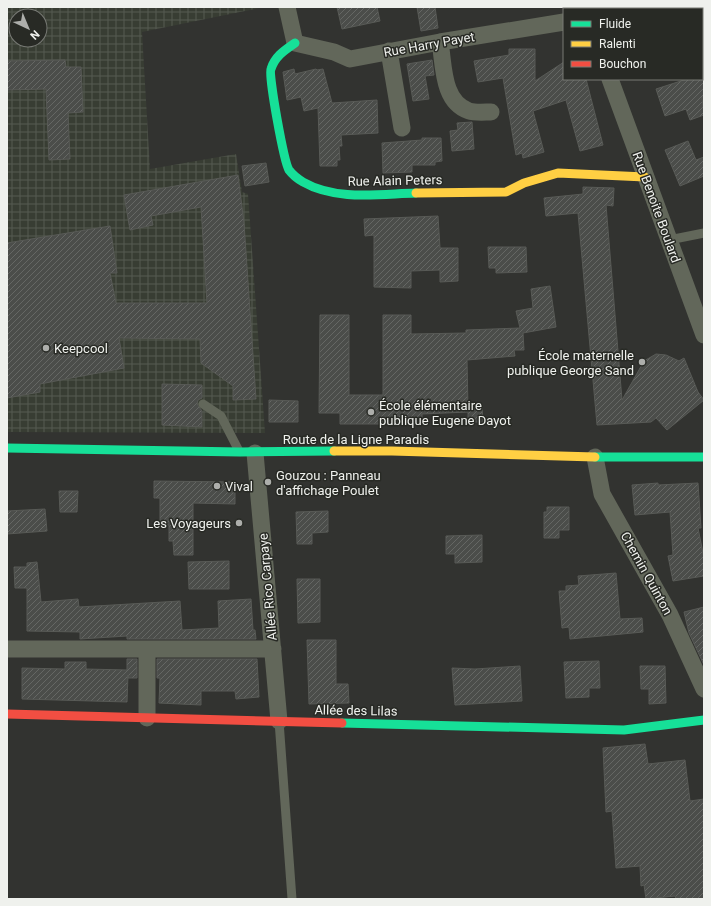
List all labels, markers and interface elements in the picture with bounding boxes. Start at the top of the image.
north arrow [8,8,48,48]
legend [563,8,703,80]
text: Fluide [599,17,631,31]
text: N [27,27,42,42]
street label: Rue Harry Payet [382,29,476,60]
text: Ralenti [599,37,636,51]
text: Bouchon [599,57,646,71]
street label: Rue Benoite Boulard [629,150,684,265]
street label: Rue Alain Peters [347,172,443,189]
place label: Keepcool [54,341,108,356]
marker: Keepcool [41,343,51,353]
place label: École maternelle publique George Sand [507,348,634,378]
marker: École maternelle publique George Sand [637,357,647,367]
place label: École élémentaire publique Eugene Dayot [379,398,511,428]
marker: École élémentaire publique Eugene Dayot [366,407,376,417]
street label: Route de la Ligne Paradis [283,432,429,447]
place label: Gouzou : Panneau d'affichage Poulet [276,468,381,498]
marker: Gouzou : Panneau d'affichage Poulet [263,477,273,487]
place label: Vival [225,479,253,494]
marker: Vival [212,481,222,491]
place label: Les Voyageurs [146,516,231,531]
marker: Les Voyageurs [234,518,244,528]
street label: Chemin Quinton [618,529,676,617]
street label: Allée Rico Carpaye [255,533,280,641]
street label: Allée des Lilas [314,702,398,719]

